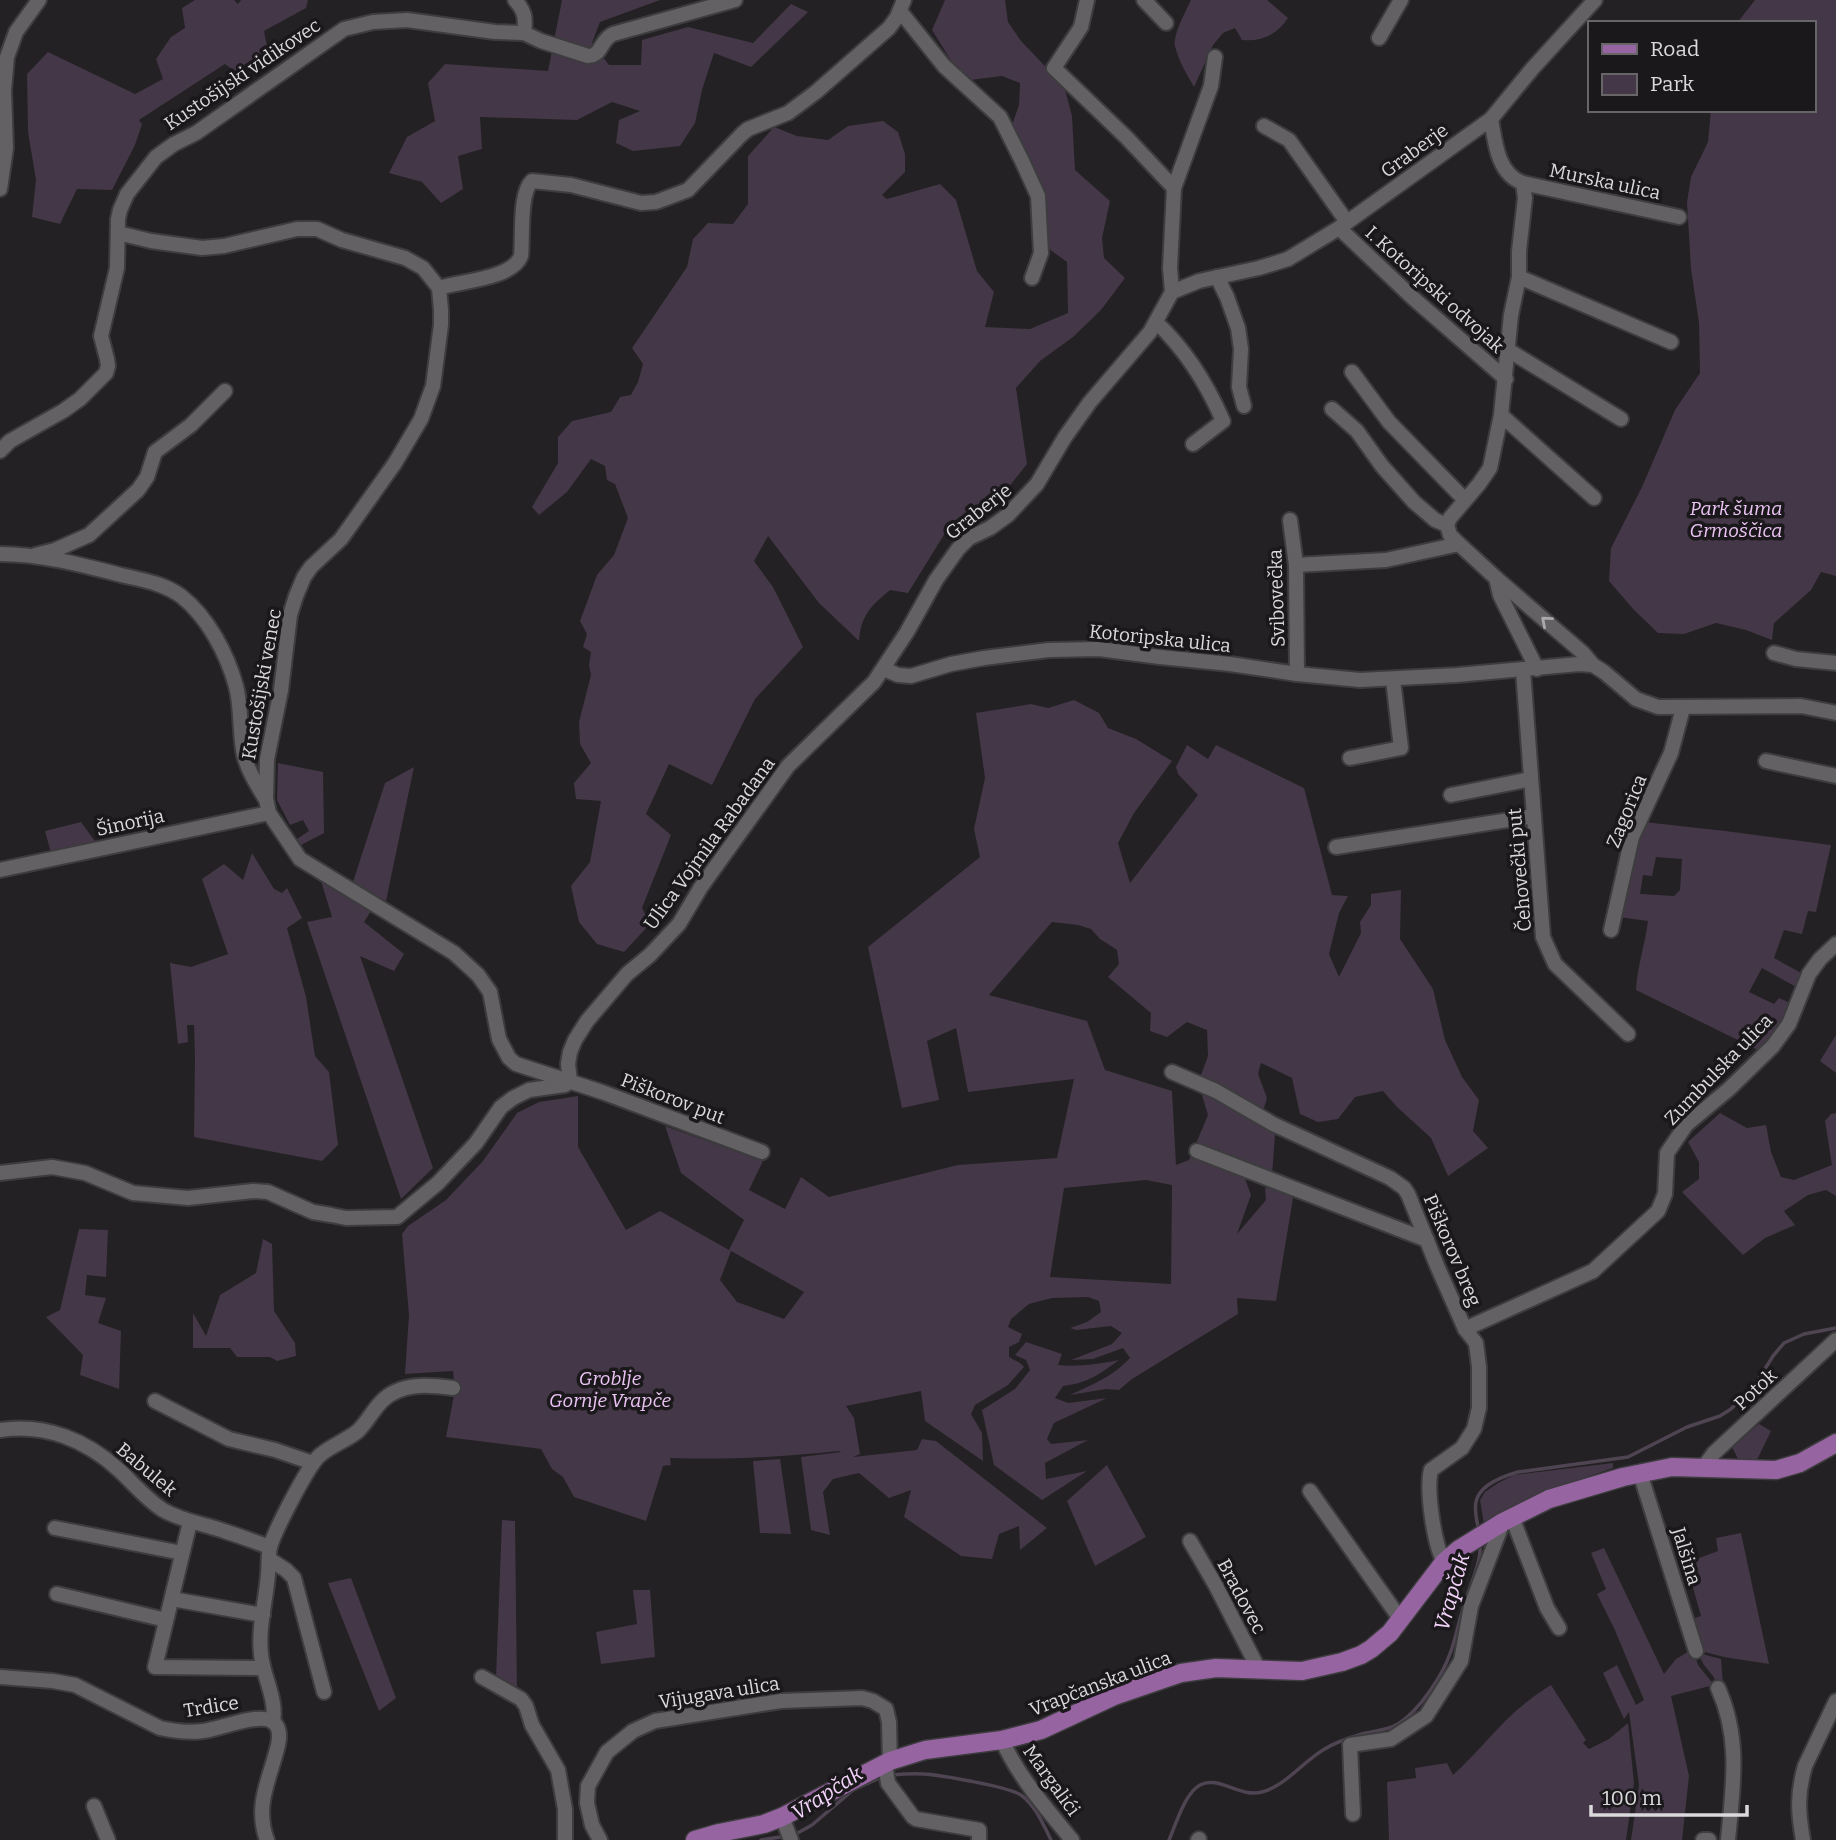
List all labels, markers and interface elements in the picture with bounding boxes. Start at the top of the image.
street label: Kustošijski vidikovec [160,13,325,135]
legend [1588,21,1815,112]
text: Road [1650,36,1699,62]
text: Park [1650,71,1694,97]
street label: Graberje [1376,118,1452,183]
street label: Murska ulica [1547,158,1663,205]
street label: I. Kotoripski odvojak [1361,221,1509,358]
street label: Graberje [941,478,1016,544]
park label: Park šuma Grmoščica [1690,497,1782,542]
street label: Svibovečka [1263,548,1290,647]
street label: Kustošijski venec [237,607,286,761]
one-way arrow [1541,617,1554,629]
street label: Kotoripska ulica [1088,620,1233,657]
street label: Ulica Vojmila Rabadana [639,752,780,934]
street label: Zagorica [1601,771,1652,851]
street label: Šinorija [94,804,167,841]
street label: Čehovečki put [1503,807,1536,933]
street label: Zumbulska ulica [1659,1009,1778,1130]
street label: Piškorov put [618,1068,728,1129]
street label: Piškorov breg [1419,1191,1487,1310]
street label: Potok [1729,1364,1782,1415]
park label: Groblje Gornje Vrapče [549,1367,671,1412]
street label: Babulek [112,1438,182,1501]
street label: Jalšina [1667,1524,1706,1588]
water label: Vrapčak [1429,1550,1476,1634]
street label: Bradovec [1212,1555,1271,1638]
street label: Vrapčanska ulica [1026,1646,1175,1721]
street label: Vijugava ulica [657,1672,782,1713]
street label: Trdice [182,1691,240,1722]
street label: Margalići [1018,1740,1085,1821]
water label: Vrapčak [787,1760,868,1826]
scale bar [1591,1773,1747,1817]
text: 100 m [1602,1785,1662,1811]

